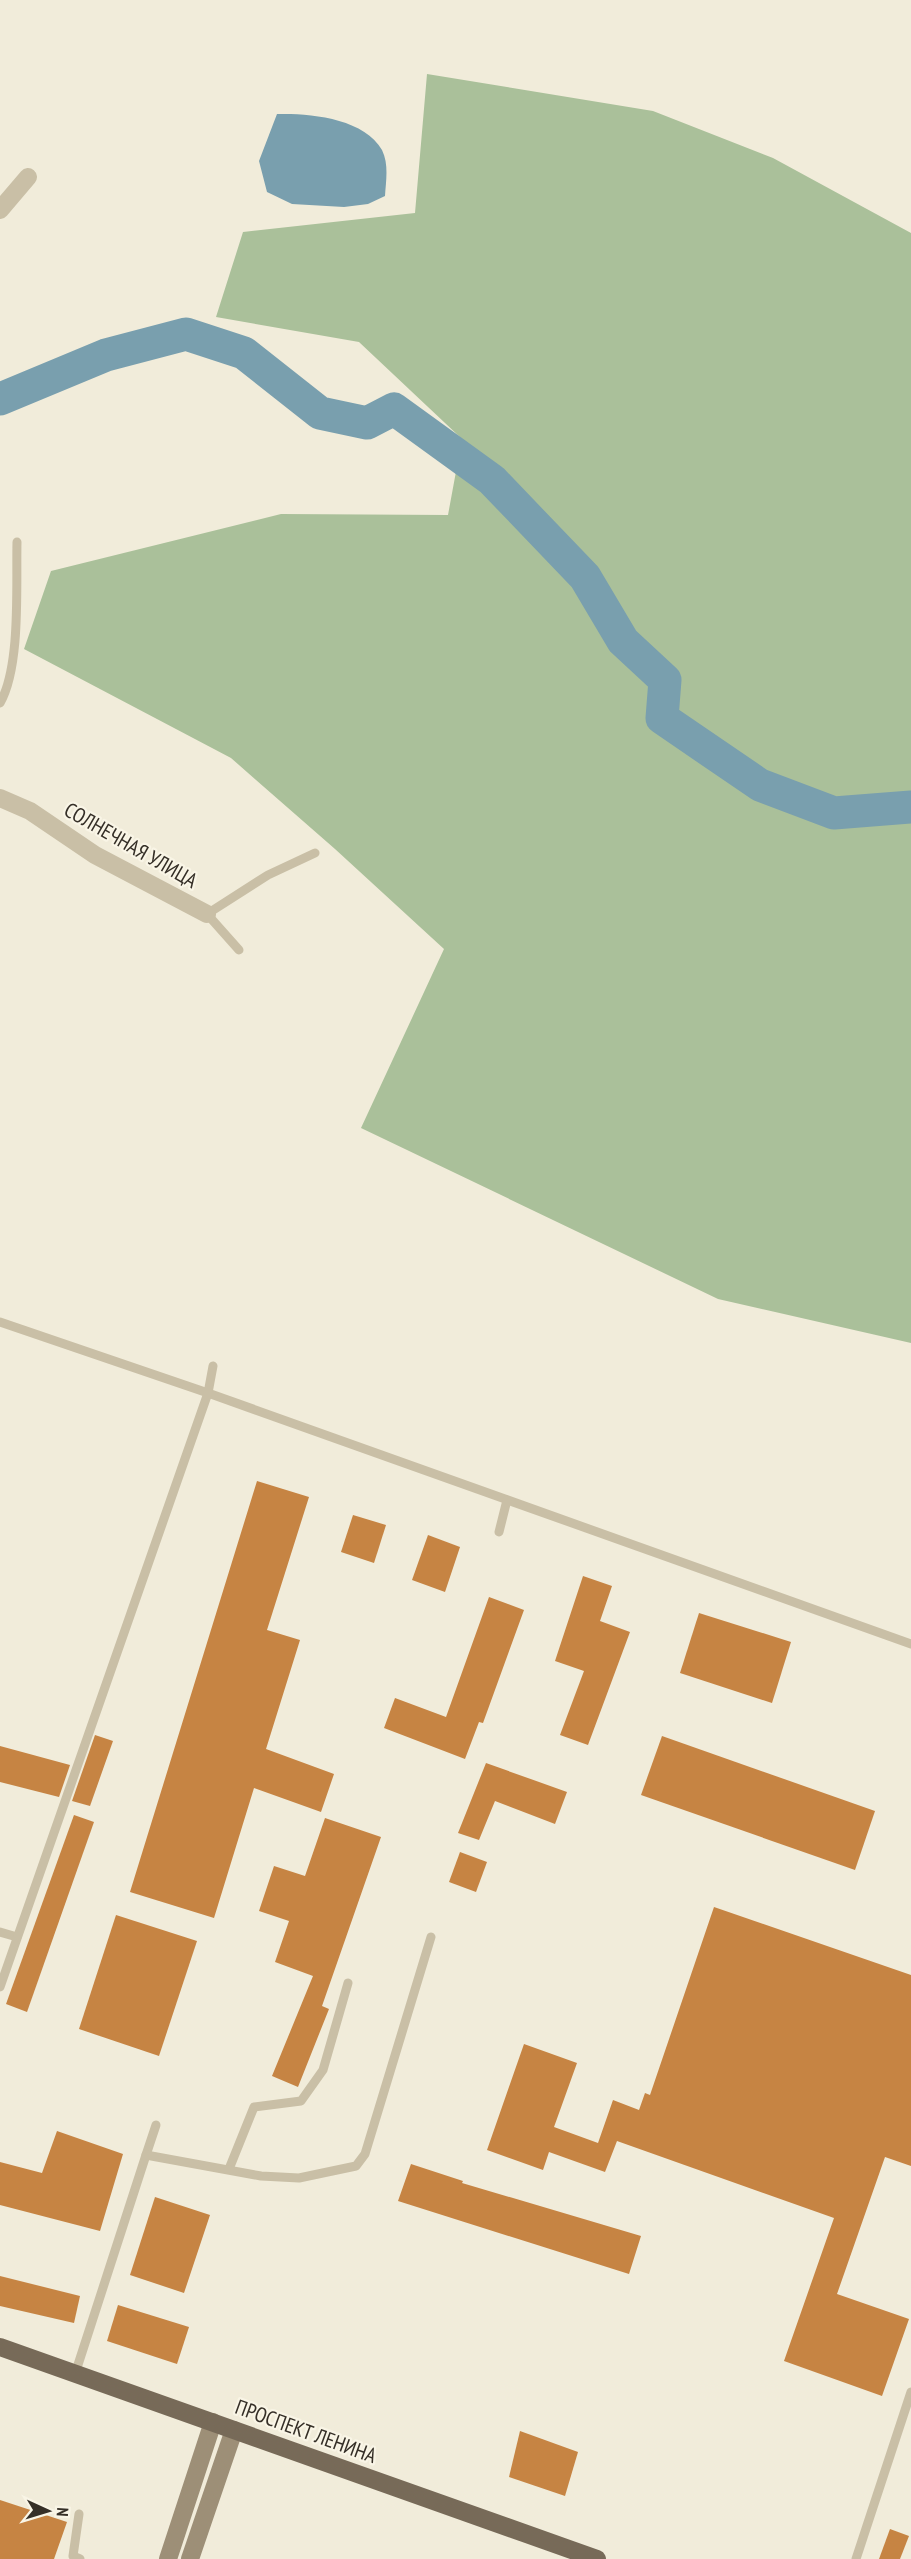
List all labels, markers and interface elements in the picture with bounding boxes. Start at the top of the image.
street label: СОЛНЕЧНАЯ УЛИЦА [60,796,202,894]
street label: ПРОСПЕКТ ЛЕНИНА [232,2393,380,2469]
north arrow [18,2481,78,2541]
text: N [53,2507,73,2517]

